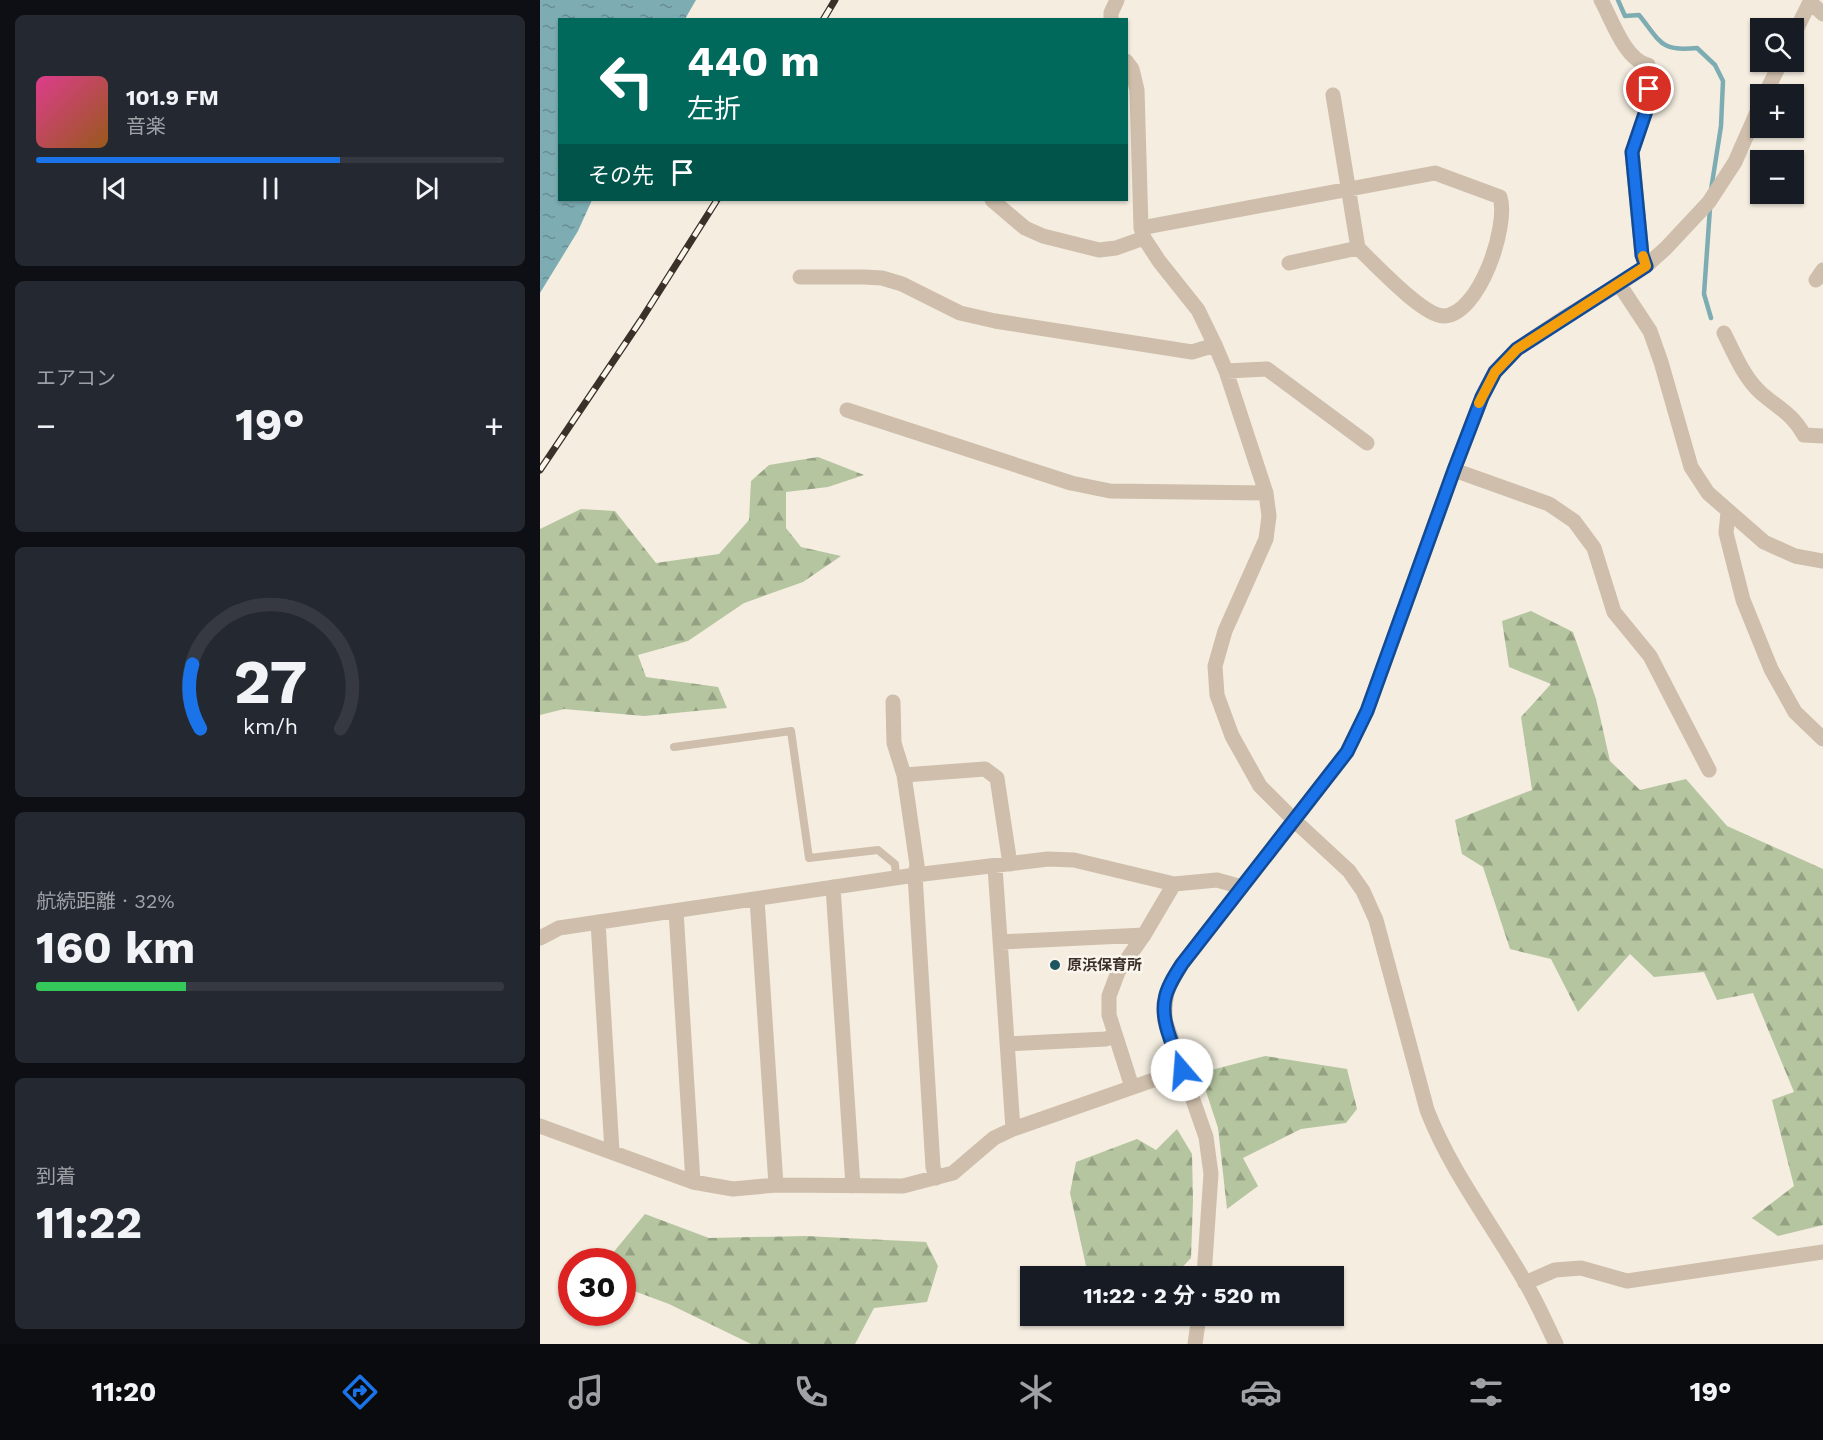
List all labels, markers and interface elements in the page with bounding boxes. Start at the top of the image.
map controls [1750,18,1804,204]
button: search [1750,18,1804,72]
text: 440 m [687,37,820,86]
icon: left [588,42,666,120]
pin [1623,63,1674,114]
icon: arrive [1632,72,1665,105]
button: + [1750,84,1804,138]
text: 101.9 FM [126,85,219,110]
text: 左折 [687,93,741,125]
text: 音楽 [126,114,166,138]
button: − [1750,150,1804,204]
icon: arrive [666,156,699,189]
text: その先 [588,163,654,188]
icon: previous [98,172,131,205]
icon: pause [254,172,287,205]
icon: next [410,172,443,205]
text: エアコン [36,366,116,390]
text: 19° [235,398,305,451]
text: − [36,406,56,445]
text: + [484,406,504,445]
text: 27 [233,645,307,718]
text: km/h [242,714,298,739]
text: 航続距離 · 32% [36,889,175,913]
text: 160 km [36,921,195,974]
place label: 原浜保育所 [1067,956,1142,974]
marker: 原浜保育所 [1048,958,1062,972]
position arrow [1150,1038,1214,1102]
text: 到着 [36,1164,76,1188]
text: 11:22 [36,1196,142,1249]
speed limit sign: 30 [558,1248,636,1326]
text: 11:22 · 2 分 · 520 m [1083,1283,1281,1308]
icon: directions [339,1371,381,1413]
icon: music [565,1371,607,1413]
icon: phone [790,1371,832,1413]
icon: climate [1015,1371,1057,1413]
icon: car [1240,1371,1282,1413]
icon: filters [1465,1371,1507,1413]
text: 11:20 [92,1376,156,1408]
text: 19° [1690,1376,1731,1408]

